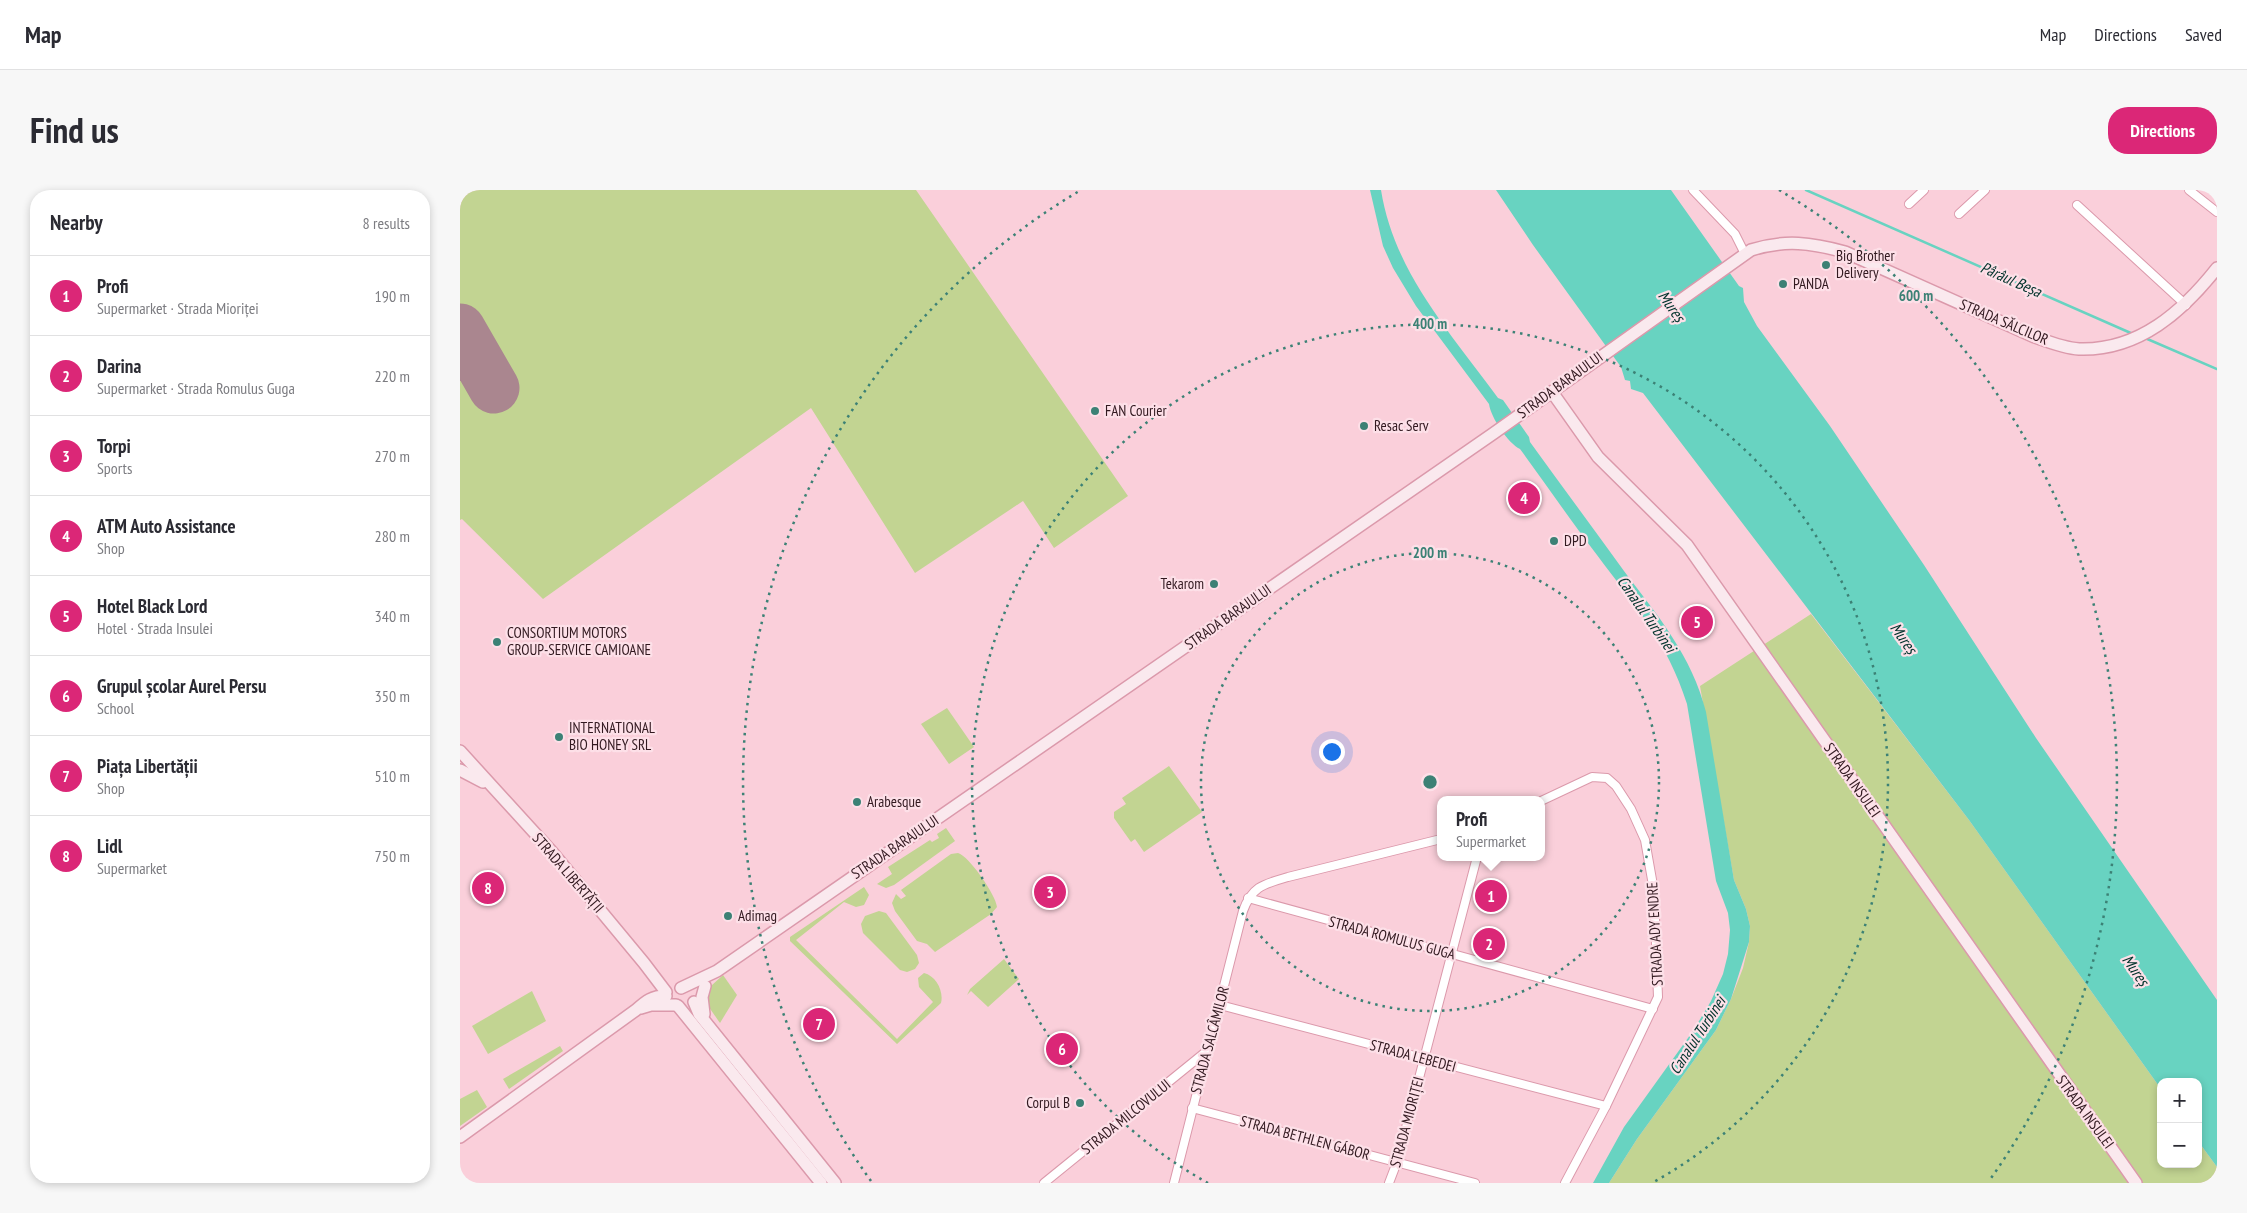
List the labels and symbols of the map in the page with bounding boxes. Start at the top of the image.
place label: Big Brother Delivery [1836,246,1896,282]
water label: Pârâul Beșa [1978,257,2046,302]
marker: Big Brother Delivery [1820,259,1832,271]
place label: PANDA [1793,274,1830,293]
marker: PANDA [1777,278,1789,290]
text: 600 m [1899,286,1933,305]
water label: Mureș [1654,287,1691,327]
street label: STRADA SĂLCILOR [1957,294,2051,349]
text: 400 m [1413,314,1447,333]
street label: STRADA BARAJULUI [1513,347,1606,422]
place label: FAN Courier [1105,401,1168,420]
marker: FAN Courier [1089,405,1101,417]
place label: Resac Serv [1374,416,1429,435]
marker: Resac Serv [1358,420,1370,432]
pin: 4 [1508,479,1540,517]
place label: DPD [1564,531,1587,550]
marker: DPD [1548,535,1560,547]
text: 200 m [1413,543,1447,562]
water label: Canalul Turbinei [1613,572,1682,658]
place label: Tekarom [1160,574,1204,593]
marker: Tekarom [1208,578,1220,590]
street label: STRADA BARAJULUI [1181,580,1275,653]
pin: 5 [1681,603,1713,641]
water label: Mureș [1886,619,1923,659]
place label: CONSORTIUM MOTORS GROUP-SERVICE CAMIOANE [507,623,651,659]
marker: CONSORTIUM MOTORS GROUP-SERVICE CAMIOANE [491,636,503,648]
place label: INTERNATIONAL BIO HONEY SRL [569,718,656,754]
marker: INTERNATIONAL BIO HONEY SRL [553,731,565,743]
your location [1319,739,1345,765]
street label: STRADA INSULEI [1820,739,1885,821]
centre of rings [1421,773,1439,791]
place label: Arabesque [867,792,921,811]
marker: Arabesque [851,796,863,808]
street label: STRADA BARAJULUI [847,810,942,883]
street label: STRADA LIBERTĂȚII [528,829,608,917]
pin: 8 [472,869,504,907]
pin: 3 [1034,873,1066,911]
pin: 1 [1475,877,1507,915]
street label: STRADA ADY ENDRE [1642,881,1667,987]
place label: Adimag [738,906,777,925]
marker: Adimag [722,910,734,922]
street label: STRADA ROMULUS GUGA [1327,912,1458,964]
pin: 2 [1473,925,1505,963]
water label: Mureș [2118,951,2155,991]
street label: STRADA SALCÂMILOR [1186,984,1233,1096]
water label: Canalul Turbinei [1664,990,1731,1078]
pin: 7 [803,1005,835,1043]
pin: 6 [1046,1030,1078,1068]
street label: STRADA LEBEDEI [1368,1035,1458,1076]
street label: STRADA INSULEI [2052,1071,2118,1152]
street label: STRADA MIORIȚEI [1385,1074,1428,1169]
street label: STRADA MILCOVULUI [1077,1075,1174,1158]
place label: Corpul B [1026,1093,1070,1112]
marker: Corpul B [1074,1097,1086,1109]
street label: STRADA BETHLEN GÁBOR [1238,1111,1372,1164]

